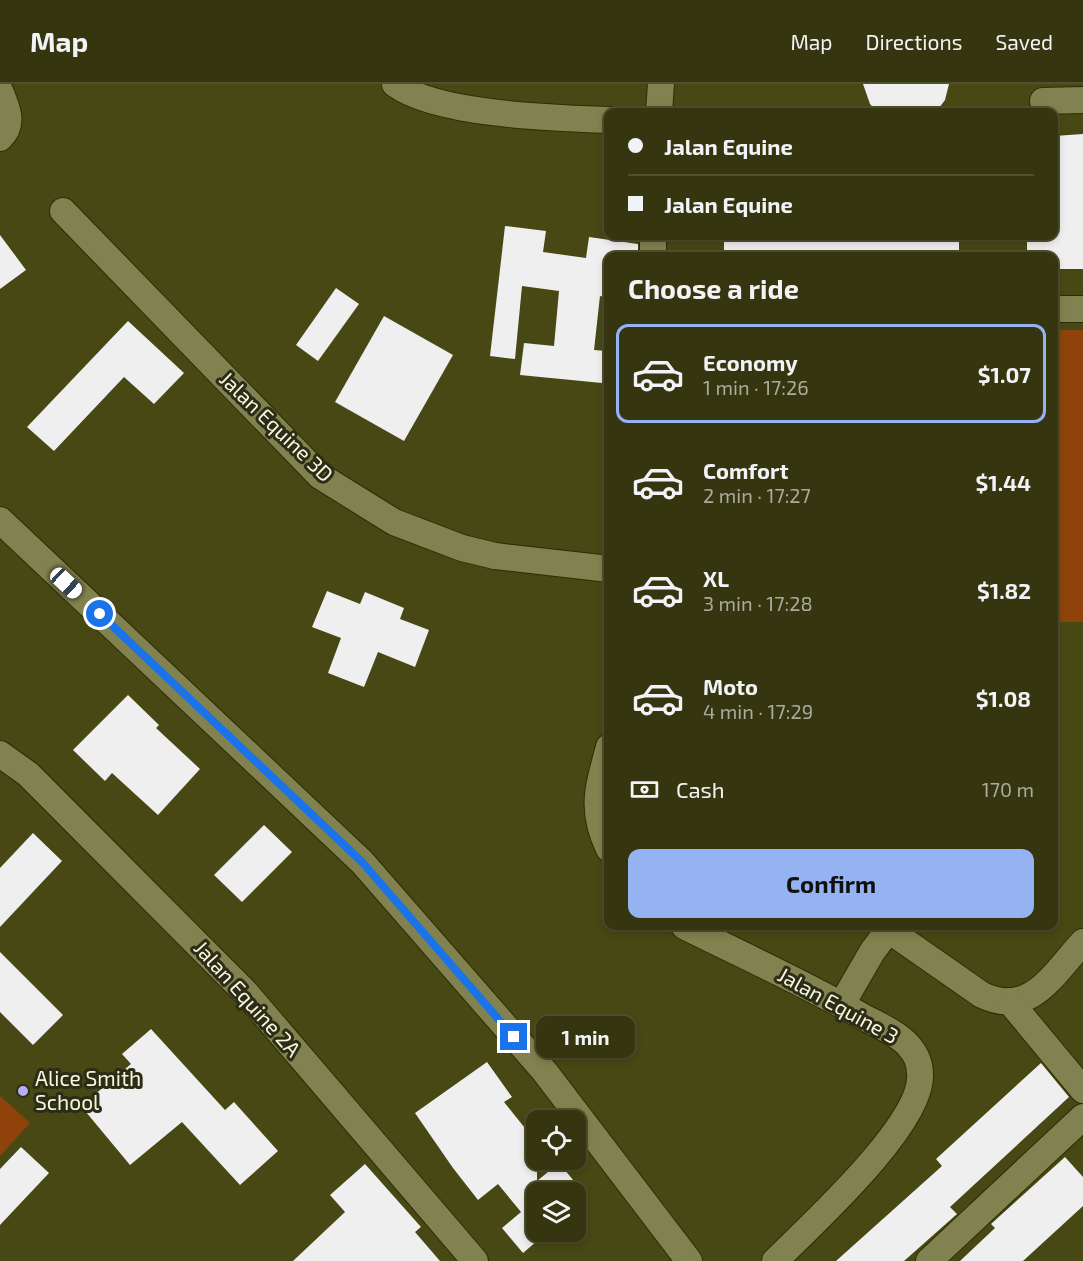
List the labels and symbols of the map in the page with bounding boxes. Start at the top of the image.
street label: Jalan Equine 3D [215,366,339,486]
car [47,564,85,602]
route start [86,600,113,627]
street label: Jalan Equine 2A [190,935,307,1061]
street label: Jalan Equine 3 [774,961,903,1048]
callout: 1 min [535,1016,634,1058]
route end [500,1023,527,1050]
place label: Alice Smith School [35,1065,141,1114]
marker: Alice Smith School [16,1084,30,1098]

